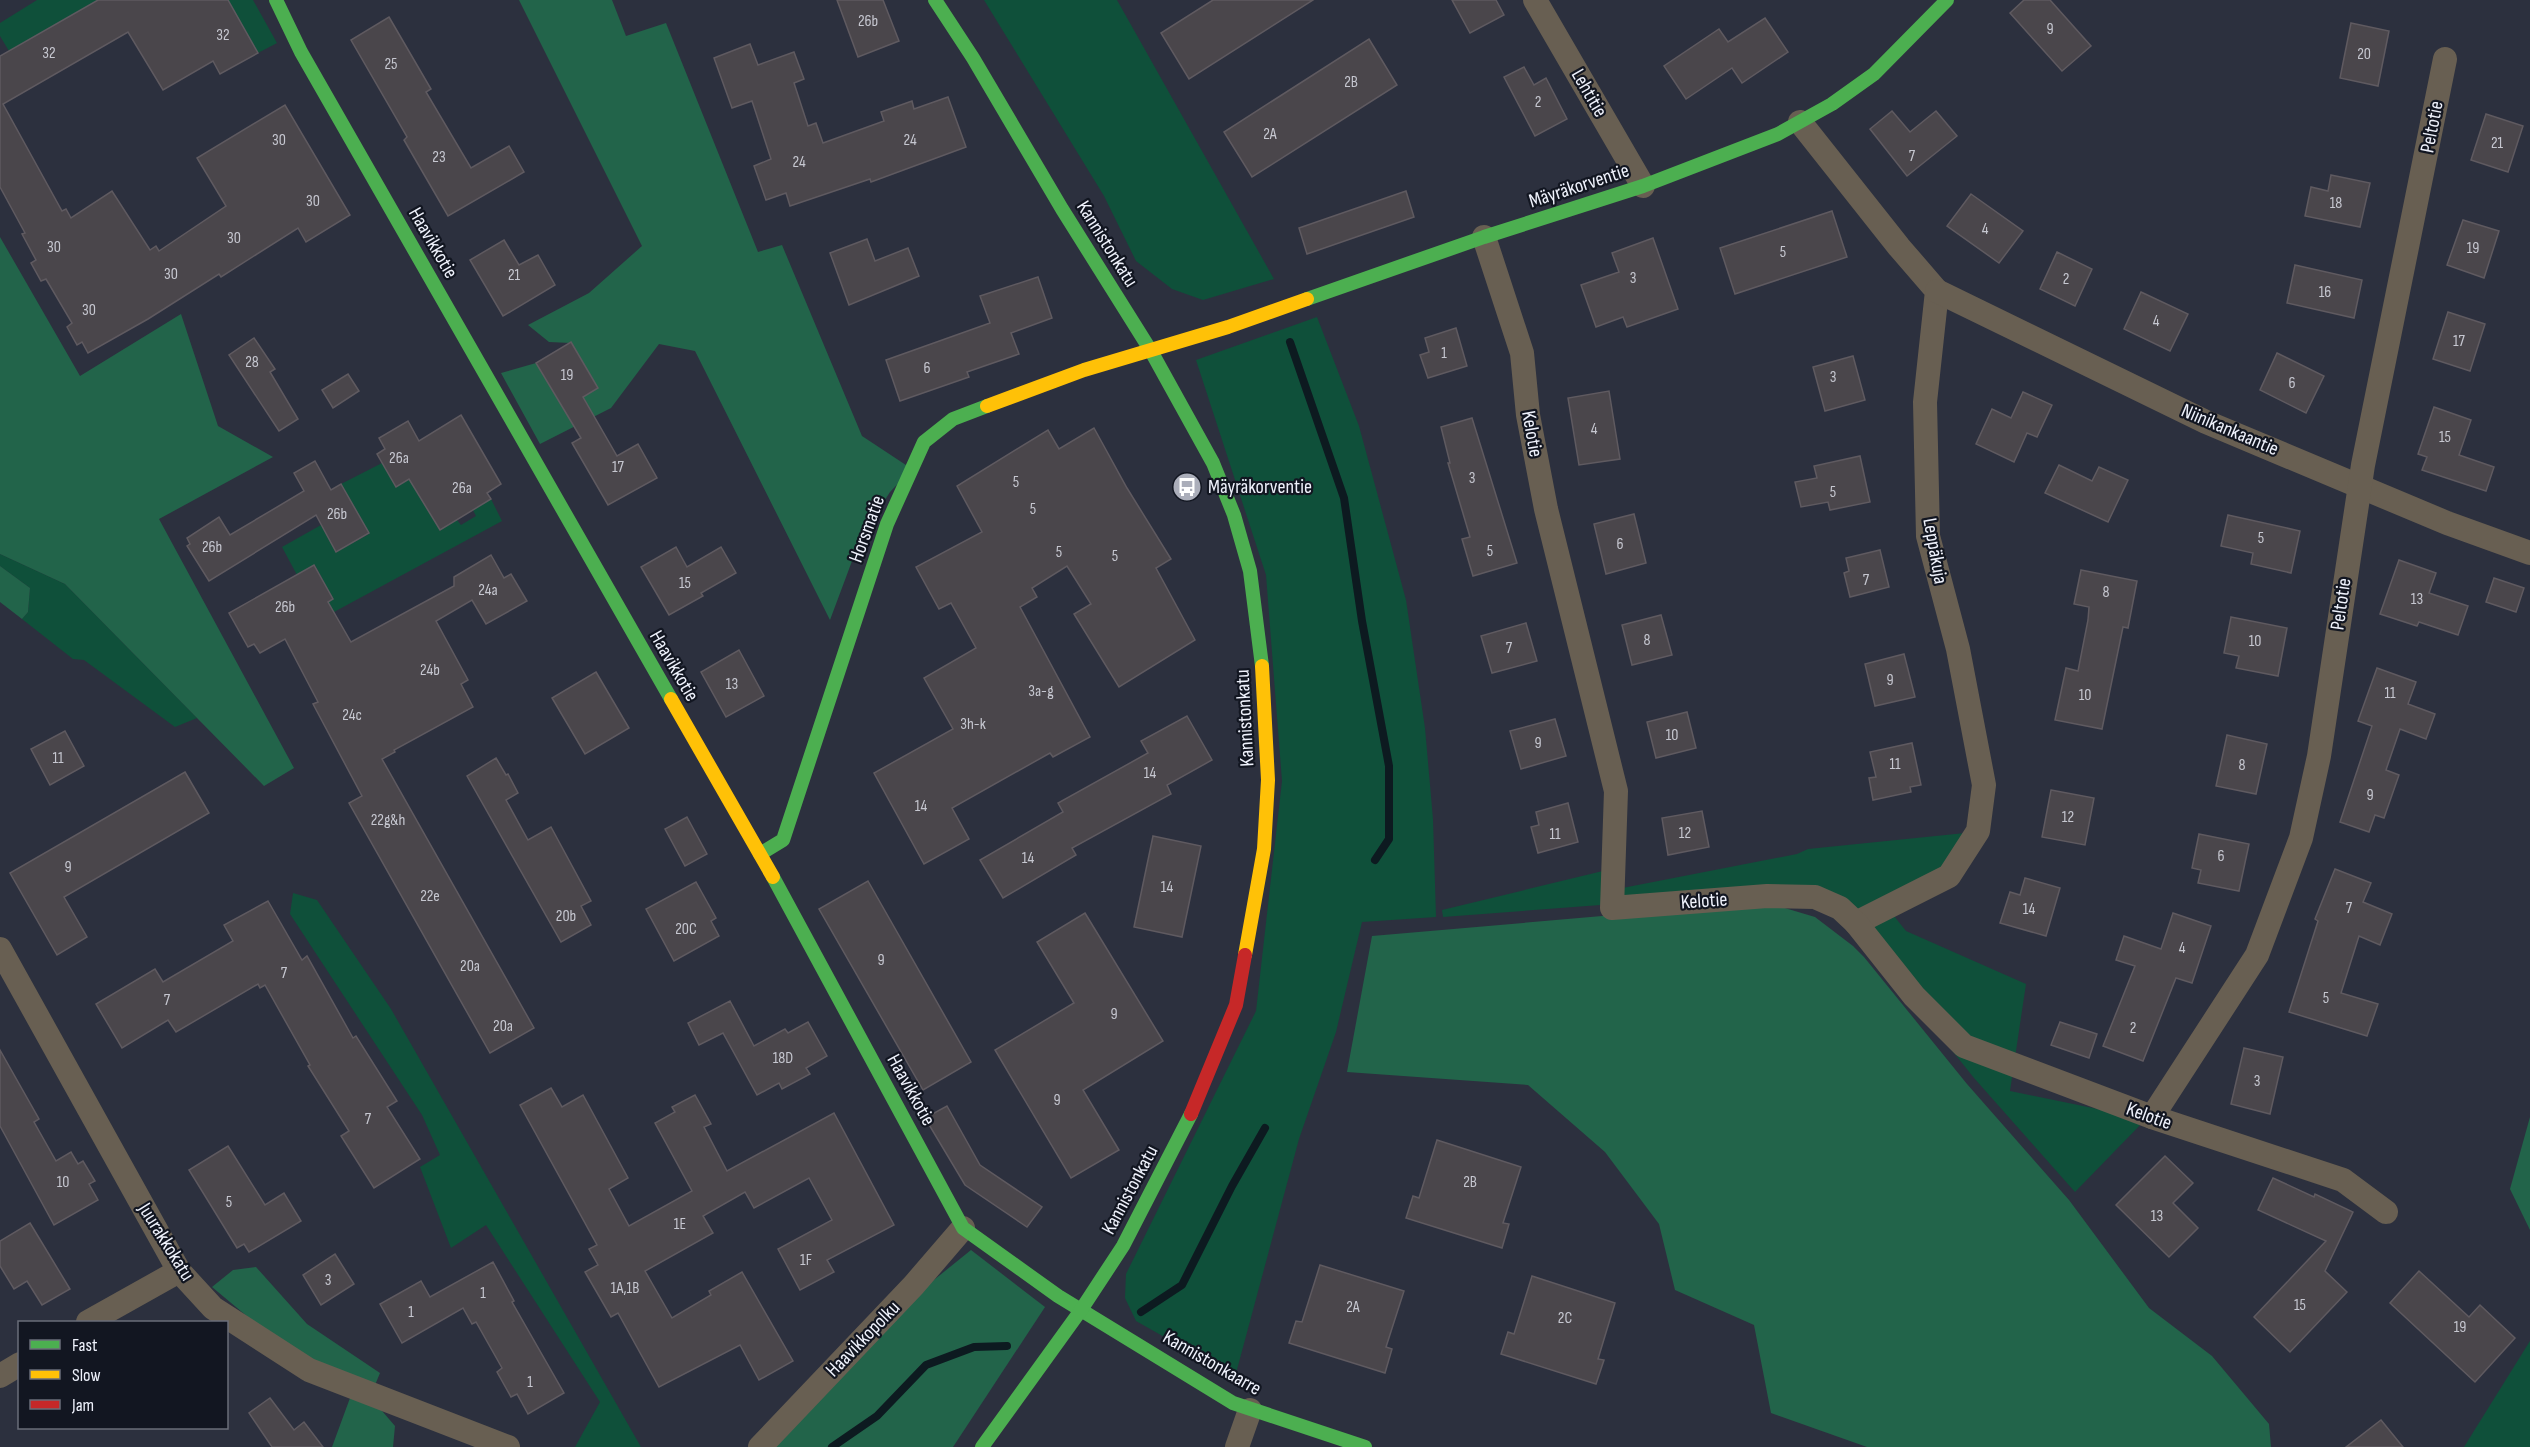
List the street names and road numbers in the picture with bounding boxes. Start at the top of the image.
street label: Lehtitie [1566,65,1612,121]
street label: Peltotie [2415,99,2449,155]
street label: Mäyräkorventie [1526,159,1632,213]
street label: Kannistonkatu [1071,196,1143,292]
street label: Haavikkotie [403,203,463,283]
street label: Niinikankaantie [2178,399,2282,461]
street label: Kelotie [1516,409,1548,459]
street label: Horsmatie [844,492,890,566]
street label: Leppäkuja [1917,516,1953,586]
street label: Peltotie [2325,576,2357,632]
street label: Haavikkotie [644,626,704,706]
street label: Kannistonkatu [1230,669,1260,767]
street label: Kelotie [1680,887,1728,915]
street label: Haavikkotie [882,1050,940,1130]
street label: Kelotie [2123,1097,2175,1135]
street label: Kannistonkatu [1097,1141,1163,1239]
street label: Juurakkokatu [132,1198,199,1285]
street label: Haavikkopolku [821,1296,905,1382]
street label: Kannistonkaarre [1158,1325,1266,1401]

